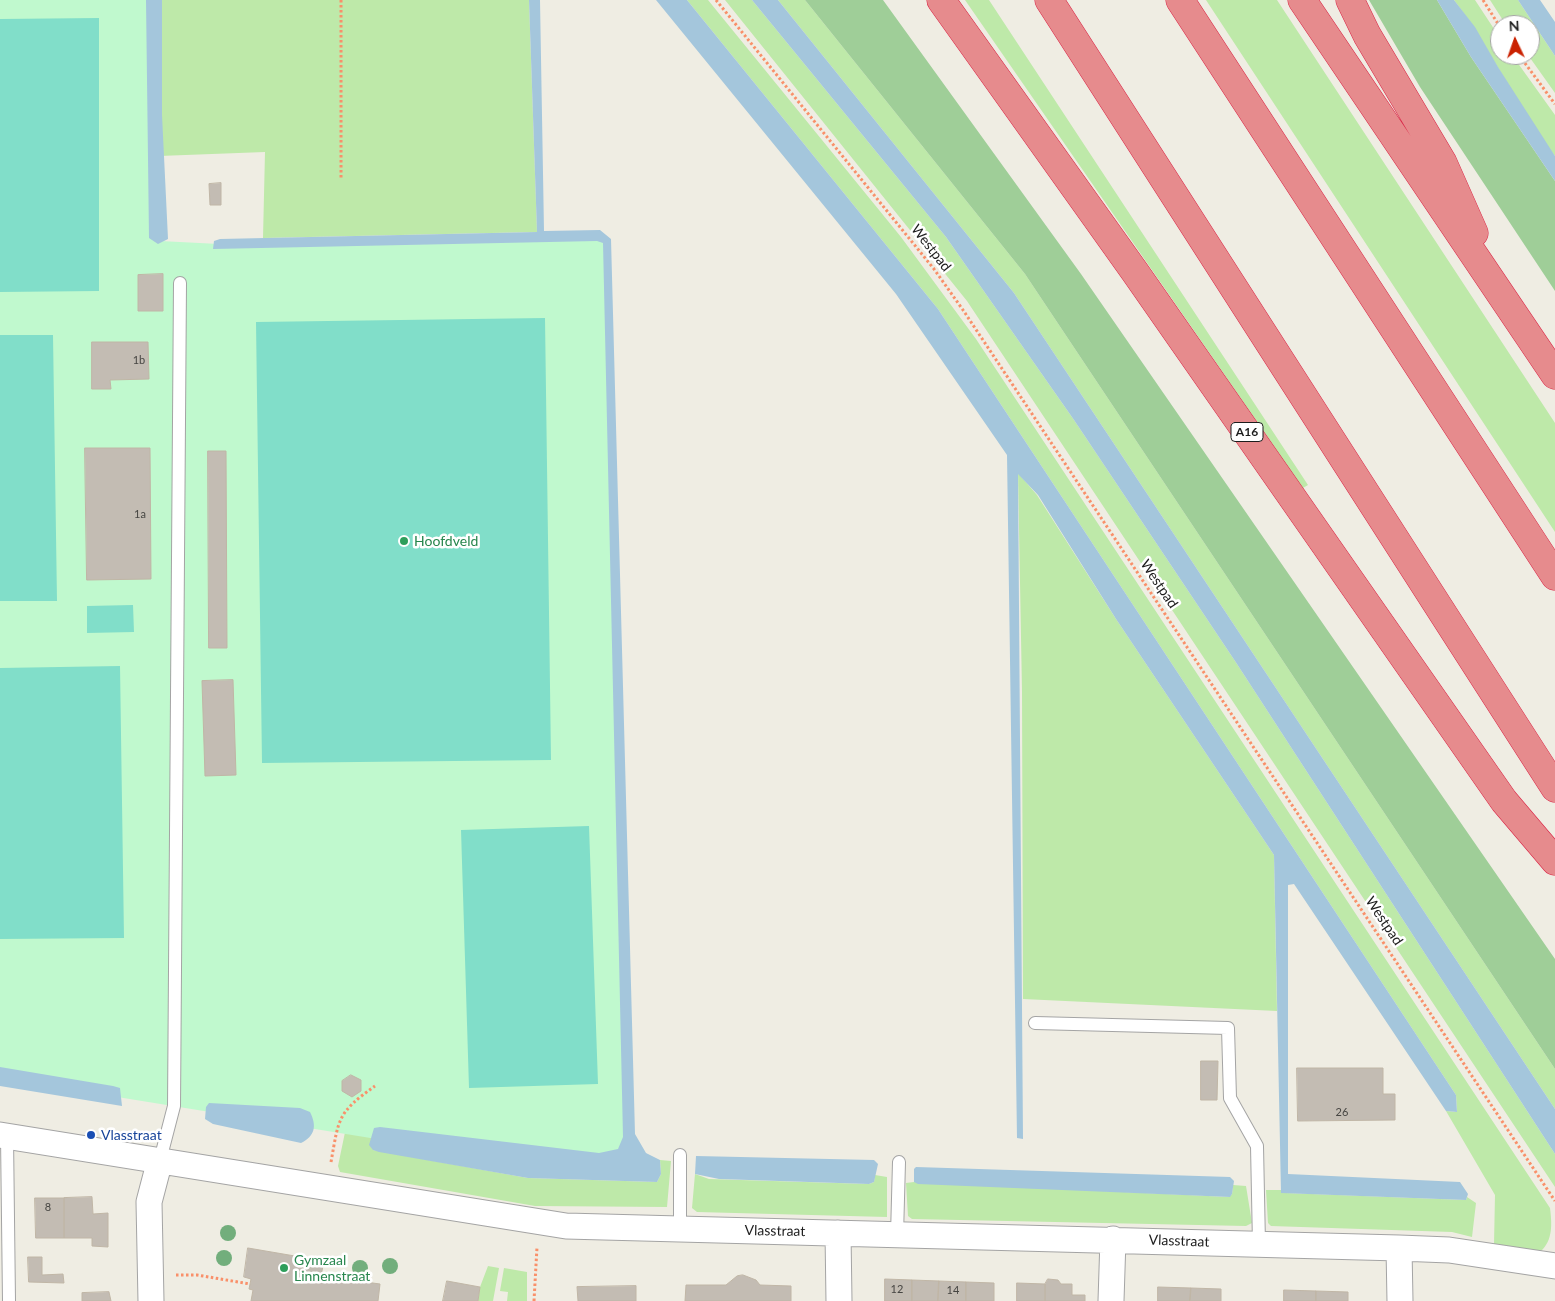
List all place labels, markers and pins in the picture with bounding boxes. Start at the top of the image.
place label: Hoofdveld [414,533,478,549]
marker: Hoofdveld [398,535,410,547]
place label: Vlasstraat [101,1127,162,1143]
marker: Vlasstraat [85,1129,97,1141]
place label: Gymzaal Linnenstraat [294,1252,370,1284]
marker: Gymzaal Linnenstraat [278,1262,290,1274]

